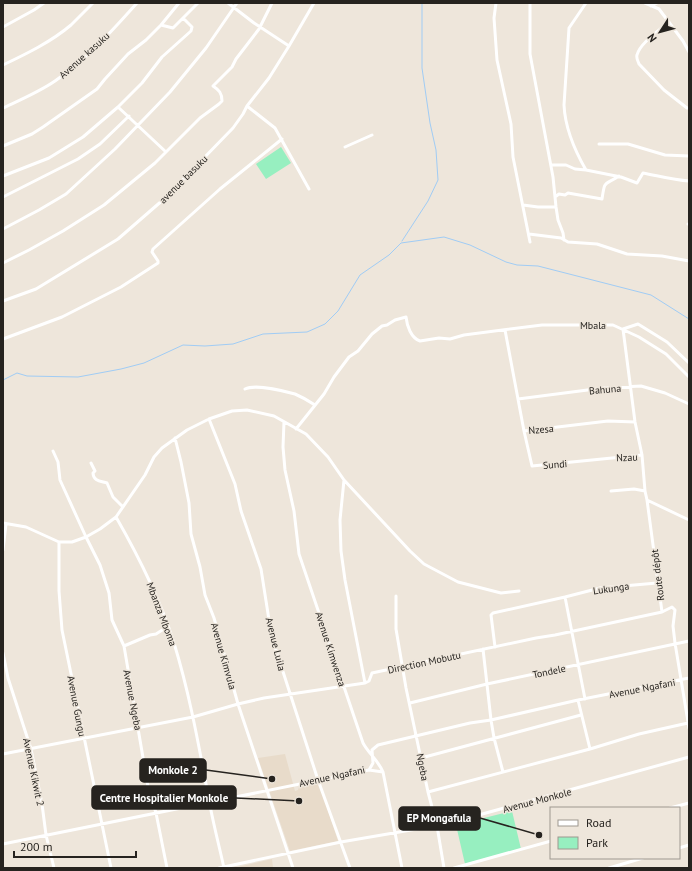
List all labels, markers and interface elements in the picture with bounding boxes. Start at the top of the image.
north arrow [640,12,680,52]
street label: Avenue kasuku [56,29,112,81]
text: N [644,31,660,45]
street label: avenue basuku [156,152,210,206]
street label: Mbala [580,319,606,332]
street label: Bahuna [588,382,622,397]
street label: Nzesa [528,422,554,437]
street label: Nzau [616,451,638,464]
street label: Sundi [542,457,568,472]
street label: Route dépôt [648,548,667,601]
street label: Mbanza Mboma [143,580,180,648]
street label: Lukunga [592,580,630,597]
street label: Avenue Kimwenza [312,610,349,688]
street label: Avenue Luila [263,616,288,672]
street label: Avenue Kimvula [208,621,239,691]
street label: Direction Mobutu [386,648,462,677]
street label: Tondele [531,662,567,681]
street label: Avenue Ngeba [120,669,145,732]
street label: Avenue Gungu [64,675,89,738]
street label: Avenue Ngafani [608,676,676,701]
street label: Avenue Kikwit 2 [20,737,47,807]
street label: Ngeba [414,752,432,782]
callout: Monkole 2 [140,759,206,782]
text: Monkole 2 [148,763,198,777]
street label: Avenue Ngafani [298,763,366,790]
street label: Avenue Monkole [501,785,573,816]
callout: Centre Hospitalier Monkole [92,786,236,809]
text: Centre Hospitalier Monkole [100,791,229,805]
callout: EP Mongafula [399,807,480,830]
legend [550,807,680,859]
text: EP Mongafula [407,811,471,825]
text: Road [586,815,611,830]
scale bar [14,833,136,859]
text: Park [586,835,608,850]
text: 200 m [20,839,53,854]

